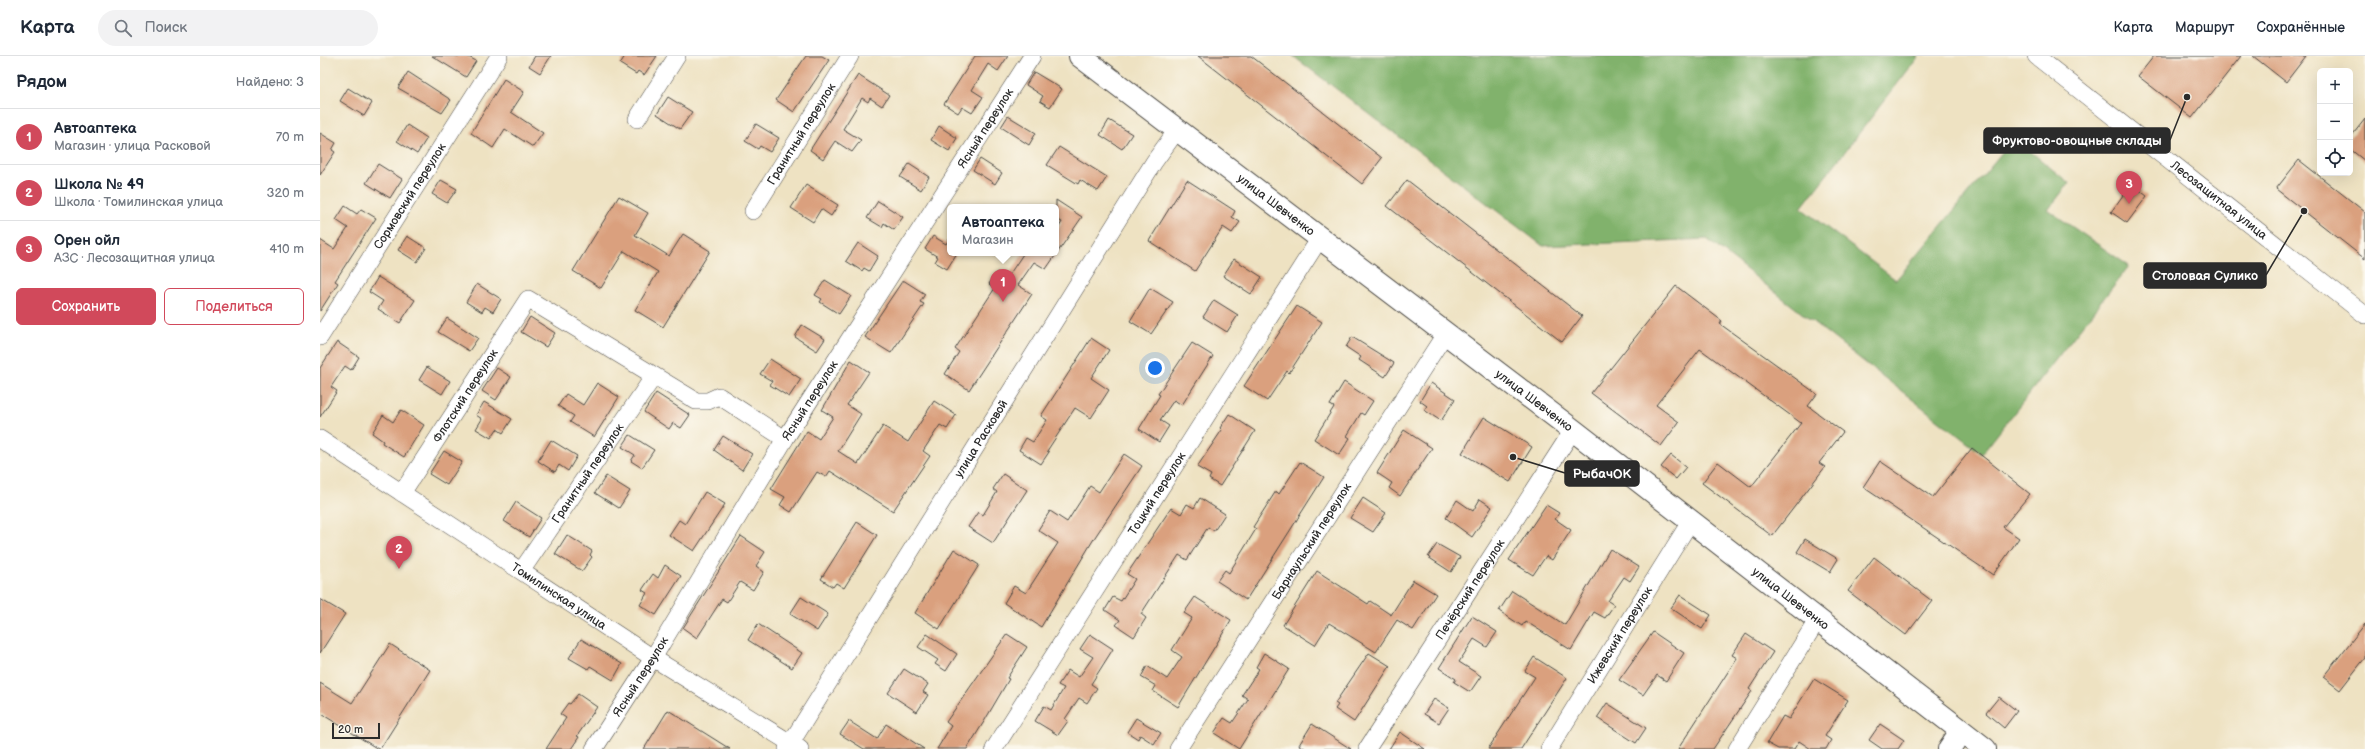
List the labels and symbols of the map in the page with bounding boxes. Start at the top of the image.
street label: Гранитный переулок [764,80,839,188]
street label: Ясный переулок [954,85,1017,171]
callout: Фруктово-овощные склады [1984,128,2170,153]
text: Фруктово-овощные склады [1992,133,2162,149]
street label: Сормовский переулок [370,140,449,252]
street label: Лесозащитная улица [2167,157,2270,243]
street label: улица Шевченко [1234,171,1318,239]
pin: 3 [2116,171,2142,204]
callout: Столовая Сулико [2144,263,2266,288]
text: Столовая Сулико [2152,268,2258,284]
pin: 1 [990,269,1016,302]
street label: Флотский переулок [429,346,501,445]
street label: Ясный переулок [779,357,841,443]
your location [1145,358,1165,378]
street label: улица Шевченко [1492,366,1576,435]
street label: улица Расковой [951,397,1011,480]
street label: Гранитный переулок [549,420,627,526]
street label: Тоцкий переулок [1125,449,1189,538]
callout: РыбачОК [1565,461,1639,486]
text: РыбачОК [1573,466,1632,482]
street label: Барнаульский переулок [1269,480,1355,602]
pin: 2 [386,536,412,569]
street label: Печёрский переулок [1432,536,1508,642]
street label: Томилинская улица [509,560,609,633]
street label: улица Шевченко [1749,564,1832,633]
street label: Ижевский переулок [1584,583,1656,686]
street label: Ясный переулок [609,633,672,720]
scale bar [332,721,380,740]

